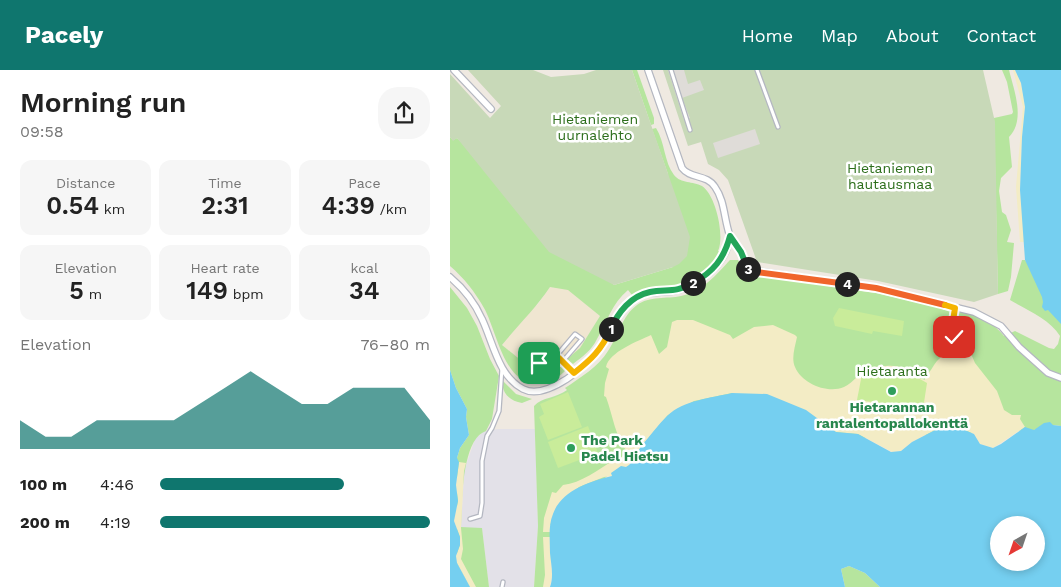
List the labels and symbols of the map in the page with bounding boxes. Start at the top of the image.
park label: Hietaniemen uurnalehto [552,111,638,143]
park label: Hietaniemen hautausmaa [847,160,933,192]
pin: 3 [736,256,760,282]
pin: 2 [680,270,706,296]
pin: 4 [834,272,860,296]
pin: 1 [598,316,624,342]
pin [933,316,975,358]
pin [518,342,560,384]
park label: Hietaranta [856,363,928,379]
marker: Hietarannan rantalentopallokenttä [886,385,898,397]
place label: Hietarannan rantalentopallokenttä [816,399,969,431]
place label: The Park Padel Hietsu [581,432,668,464]
marker: The Park Padel Hietsu [565,442,577,454]
north arrow [990,516,1045,571]

